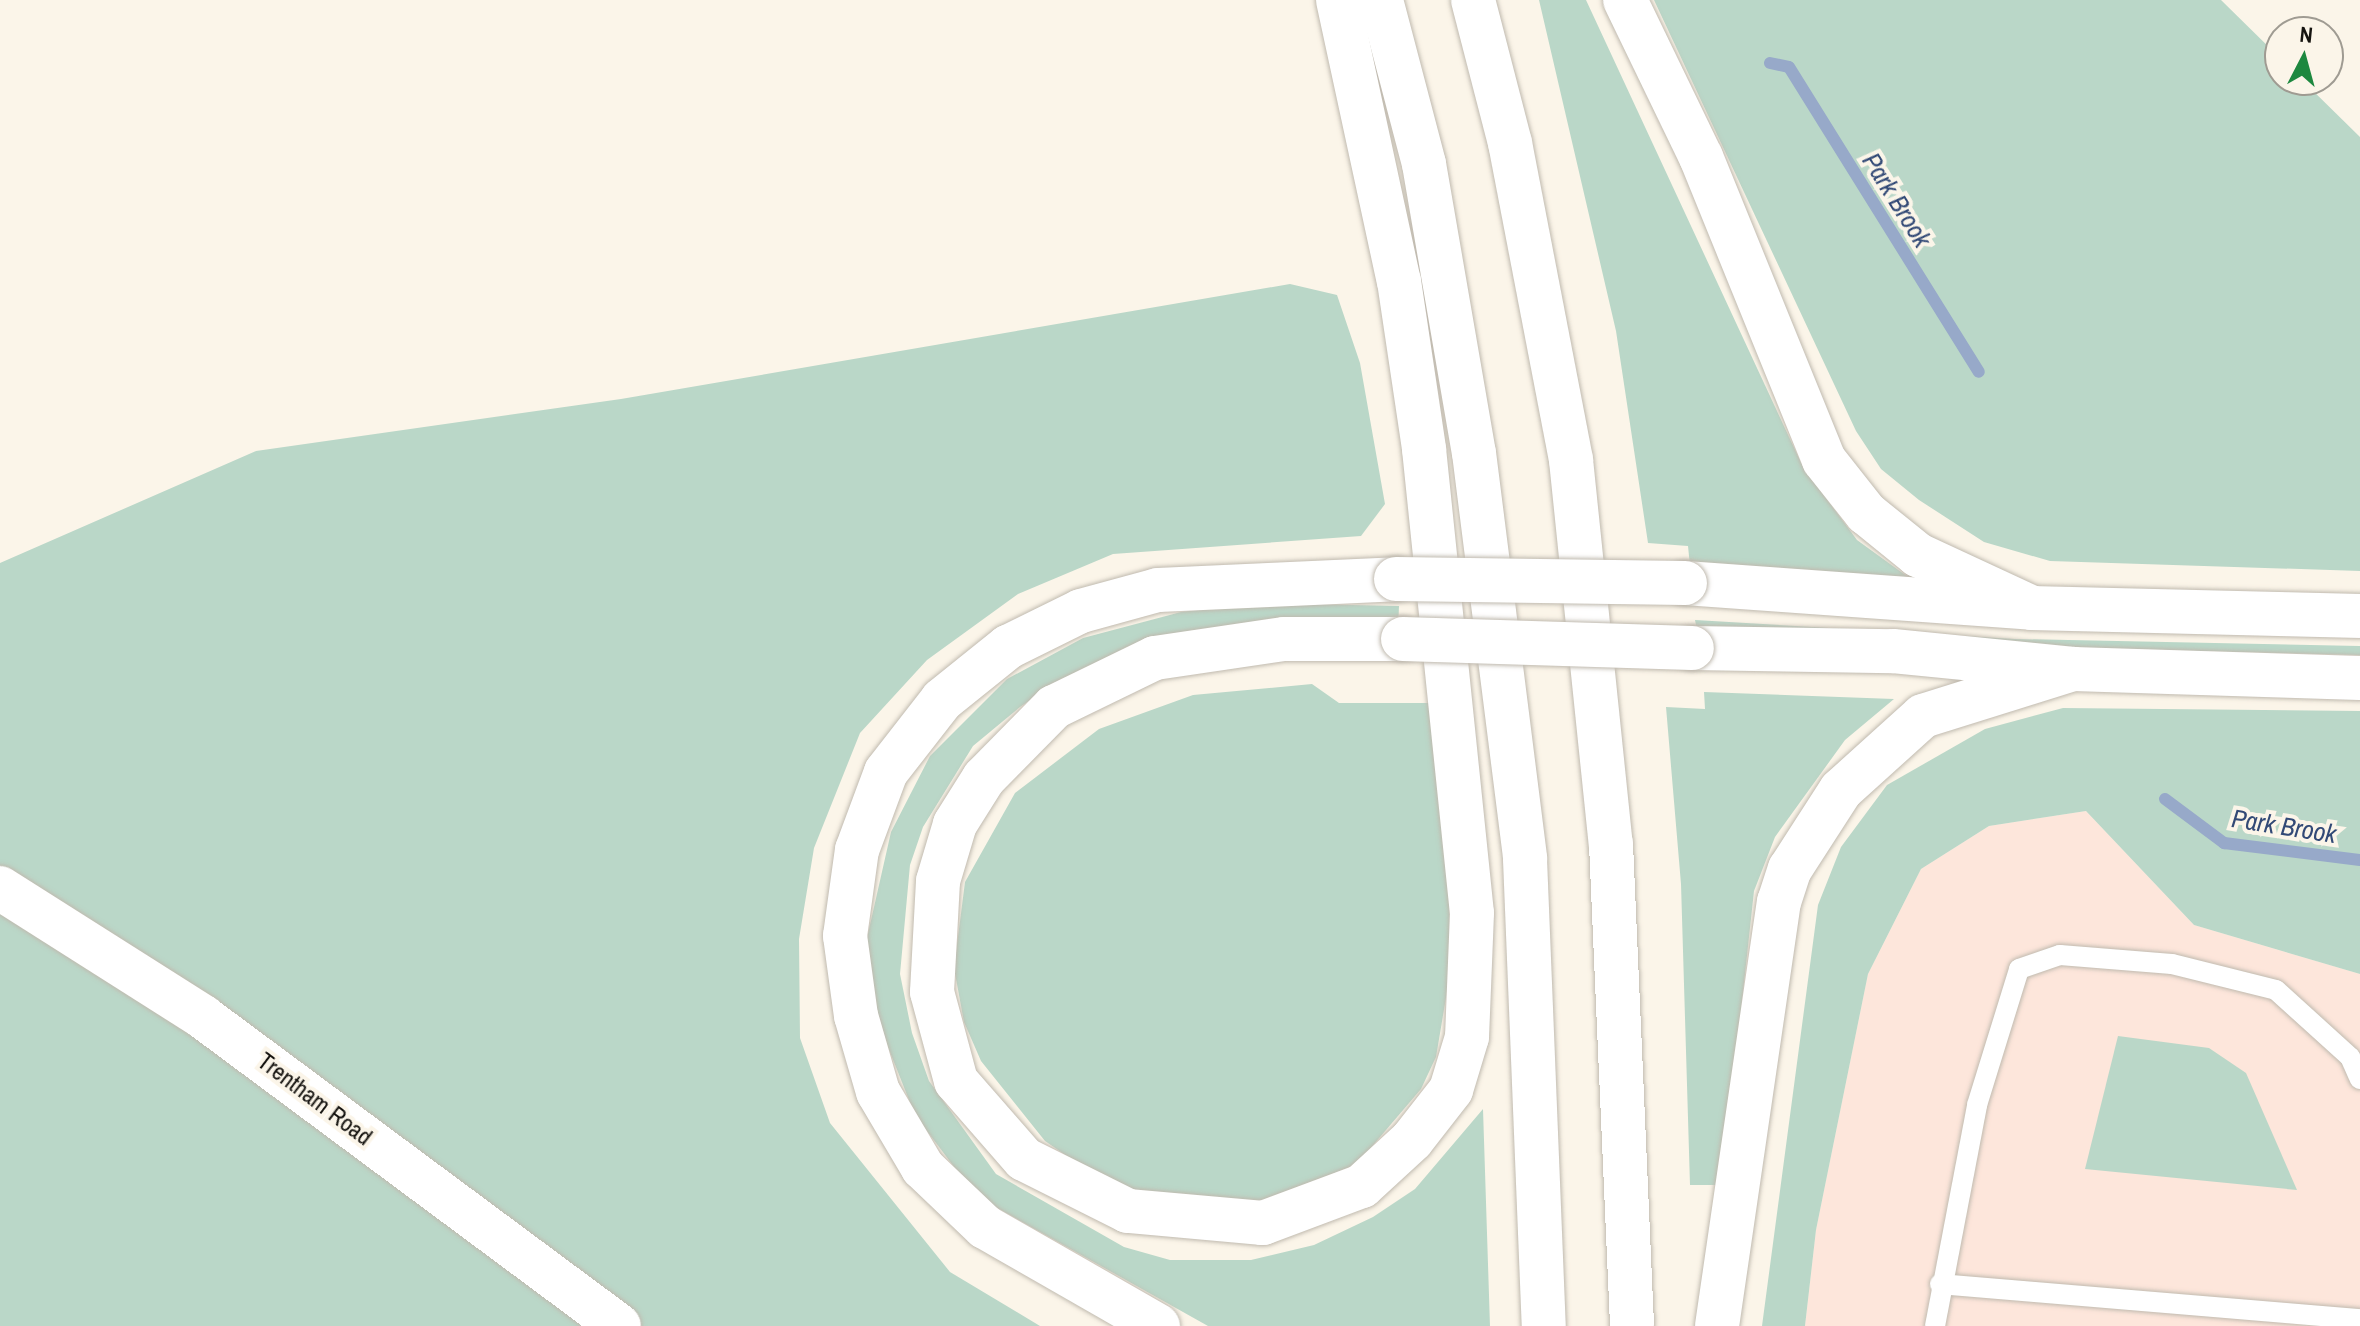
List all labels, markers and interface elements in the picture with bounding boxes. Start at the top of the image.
north arrow [2264,16,2344,96]
text: N [2298,19,2314,50]
water label: Park Brook [1856,147,1938,253]
water label: Park Brook [2229,802,2339,850]
street label: Trentham Road [252,1047,378,1151]

